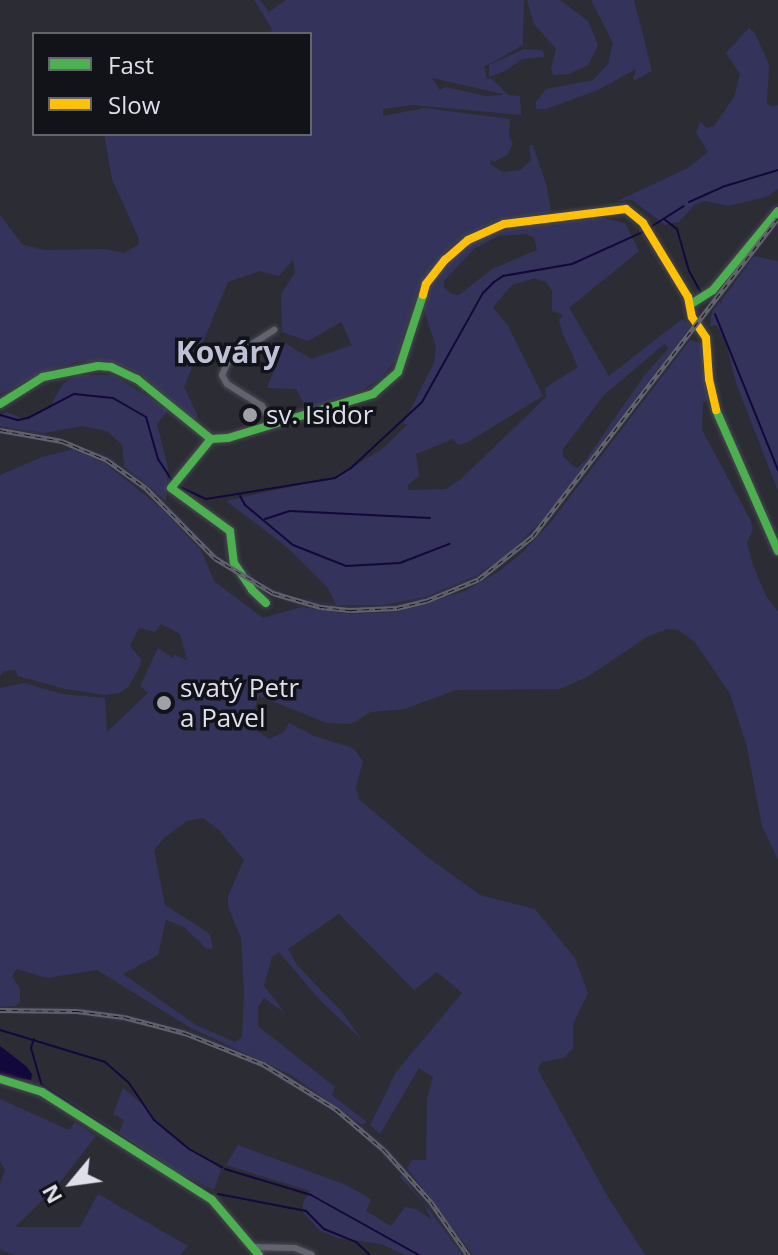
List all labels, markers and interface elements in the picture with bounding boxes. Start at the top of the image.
legend [32,32,312,136]
text: Fast [108,48,154,81]
text: Slow [108,88,160,121]
district label: Kováry [176,334,280,370]
place label: sv. Isidor [266,399,373,431]
marker: sv. Isidor [241,406,259,424]
place label: svatý Petr a Pavel [180,672,299,734]
marker: svatý Petr a Pavel [155,694,173,712]
north arrow [32,1143,112,1223]
text: N [34,1180,68,1210]

